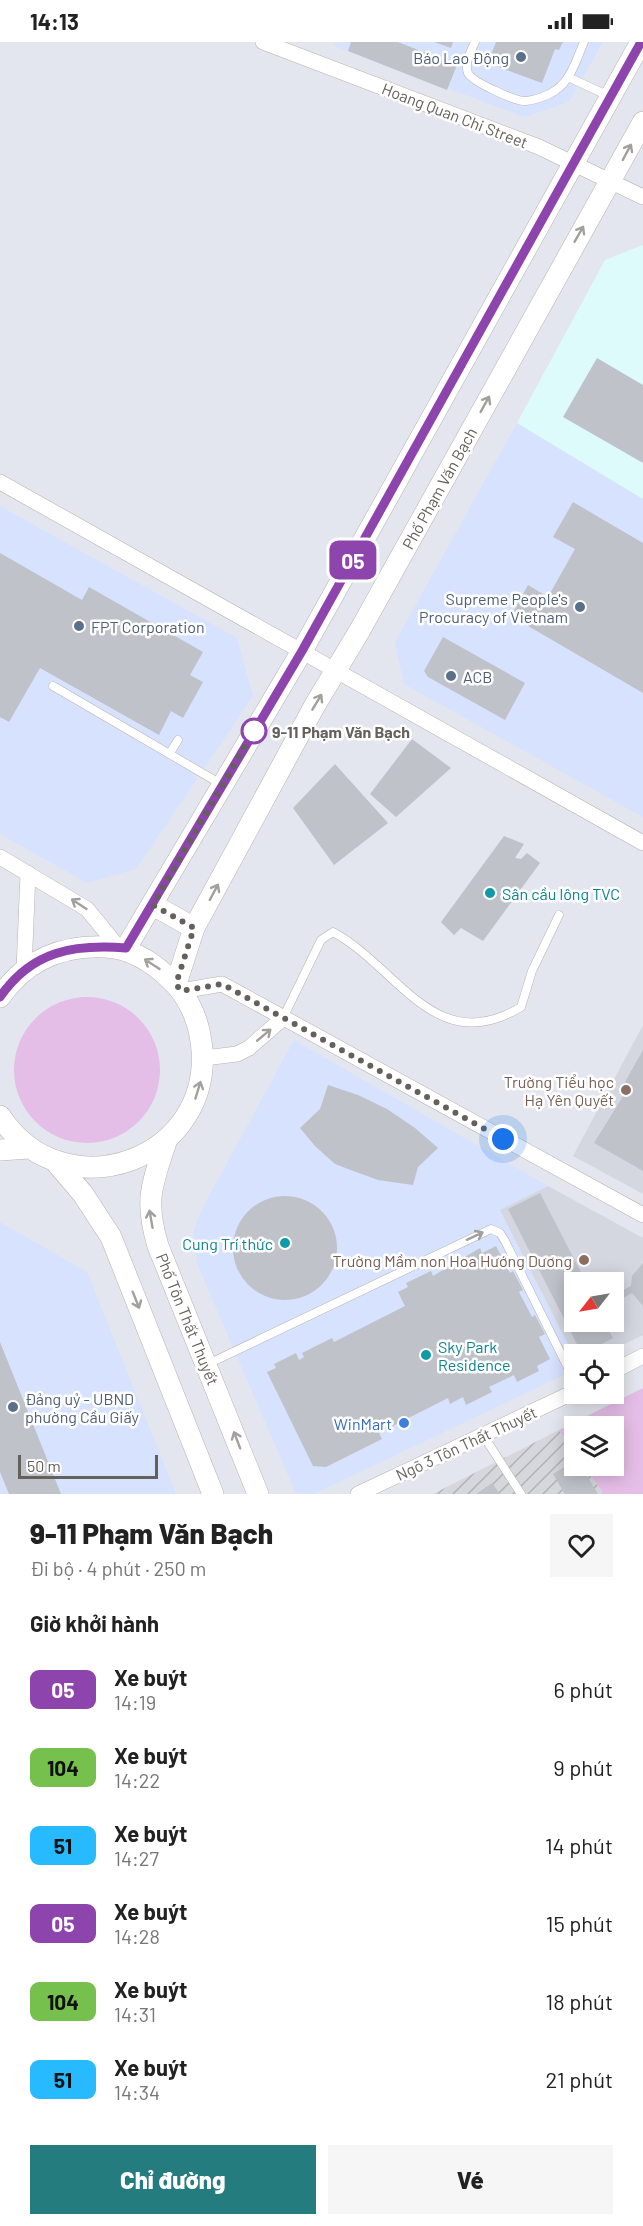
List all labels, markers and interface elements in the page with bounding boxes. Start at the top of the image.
text: 14:13 [30,8,79,34]
place label: Báo Lao Động [413,48,509,67]
marker: Báo Lao Động [514,50,528,64]
street label: Hoang Quan Chi Street [379,78,531,152]
one-way arrow [622,143,633,161]
one-way arrow [574,225,586,242]
one-way arrow [479,396,491,413]
street label: Phố Phạm Văn Bạch [398,424,480,552]
line badge: 05 [326,540,380,580]
text: 05 [341,548,365,573]
place label: Supreme People's Procuracy of Vietnam [419,589,568,626]
marker: Supreme People's Procuracy of Vietnam [573,600,587,614]
place label: FPT Corporation [91,617,205,636]
marker: FPT Corporation [72,619,86,633]
place label: ACB [463,667,492,686]
marker: ACB [444,669,458,683]
one-way arrow [311,694,323,711]
marker: 9-11 Phạm Văn Bạch [241,718,267,744]
place label: 9-11 Phạm Văn Bạch [272,722,410,741]
one-way arrow [209,883,220,901]
place label: Sân cầu lông TVC [502,884,620,903]
marker: Sân cầu lông TVC [483,886,497,900]
one-way arrow [71,898,88,910]
one-way arrow [144,958,161,970]
one-way arrow [256,1028,271,1042]
place label: Trường Tiểu học Hạ Yên Quyết [504,1072,614,1109]
one-way arrow [193,1081,204,1100]
marker: Trường Tiểu học Hạ Yên Quyết [619,1083,633,1097]
your location [488,1124,518,1154]
one-way arrow [145,1210,156,1229]
one-way arrow [466,1230,484,1242]
place label: Cung Trí thức [182,1234,273,1253]
marker: Cung Trí thức [278,1236,292,1250]
street label: Phố Tôn Thất Thuyết [153,1250,223,1388]
place label: Trường Mầm non Hoa Hướng Dương [333,1251,572,1270]
marker: Trường Mầm non Hoa Hướng Dương [577,1253,591,1267]
north arrow [564,1272,624,1332]
map controls [564,1272,624,1476]
one-way arrow [131,1290,142,1309]
place label: Sky Park Residence [438,1337,510,1374]
button: locate [564,1344,624,1404]
marker: Sky Park Residence [419,1348,433,1362]
place label: Đảng uỷ - UBND phường Cầu Giấy [25,1389,139,1426]
marker: Đảng uỷ - UBND phường Cầu Giấy [6,1400,20,1414]
street label: Ngõ 3 Tôn Thất Thuyết [392,1402,540,1484]
place label: WinMart [334,1414,392,1433]
marker: WinMart [397,1416,411,1430]
button: layers [564,1416,624,1476]
one-way arrow [231,1431,242,1449]
scale bar [18,1452,158,1480]
text: 50 m [27,1456,61,1475]
button: heart [550,1514,613,1577]
text: 9-11 Phạm Văn Bạch [30,1516,273,1550]
text: Đi bộ · 4 phút · 250 m [30,1556,206,1580]
text: Giờ khởi hành [30,1610,159,1636]
text: Xe buýt [114,1664,187,1690]
text: 6 phút [553,1676,613,1702]
text: 05 [51,1677,75,1702]
text: 14:19 [114,1690,156,1714]
text: Xe buýt [114,1742,187,1768]
text: 9 phút [553,1754,613,1780]
text: 104 [47,1755,79,1780]
text: 14:22 [114,1768,160,1792]
text: Xe buýt [114,1820,187,1846]
text: 14 phút [545,1832,613,1858]
text: 51 [54,1833,72,1858]
text: 14:27 [114,1846,159,1870]
text: Xe buýt [114,1898,187,1924]
text: 15 phút [546,1910,613,1936]
text: 05 [51,1911,75,1936]
text: 14:28 [114,1924,160,1948]
text: Xe buýt [114,1976,187,2002]
text: 18 phút [546,1988,613,2014]
text: 104 [47,1989,79,2014]
text: 14:31 [114,2002,156,2026]
text: Xe buýt [114,2054,187,2080]
text: 21 phút [546,2066,613,2092]
text: 51 [54,2067,72,2092]
text: 14:34 [114,2080,160,2104]
button: Chỉ đường [30,2145,316,2214]
button: Vé [328,2145,613,2214]

